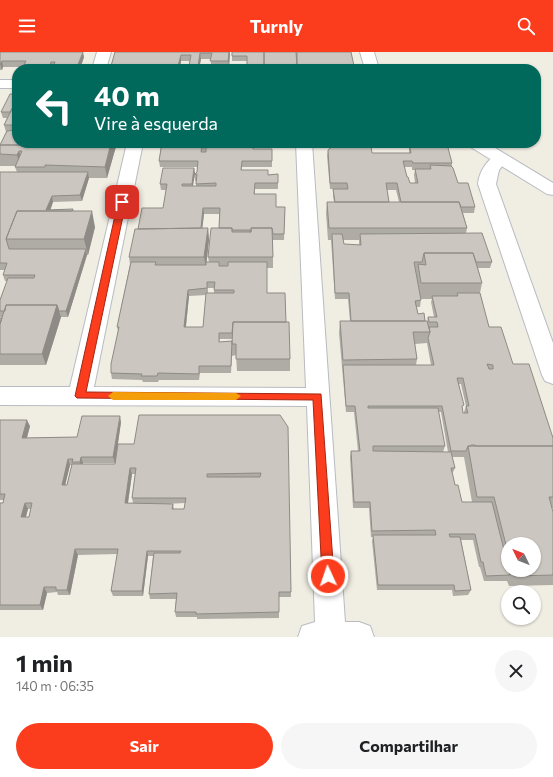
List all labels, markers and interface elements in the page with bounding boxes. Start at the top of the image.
icon: menu [16,15,38,37]
text: Turnly [250,15,303,37]
icon: search [515,15,537,37]
text: 40 m [94,78,160,112]
icon: left [28,80,80,132]
text: Vire à esquerda [94,112,218,134]
pin [105,185,139,219]
icon: arrive [111,191,133,213]
north arrow [501,537,541,577]
map controls [501,537,541,625]
position arrow [307,555,349,597]
button: search [501,585,541,625]
text: 1 min [16,648,73,677]
button: close [495,650,537,692]
text: 140 m · 06:35 [16,678,94,694]
button: Sair [16,723,273,769]
button: Compartilhar [281,723,537,769]

